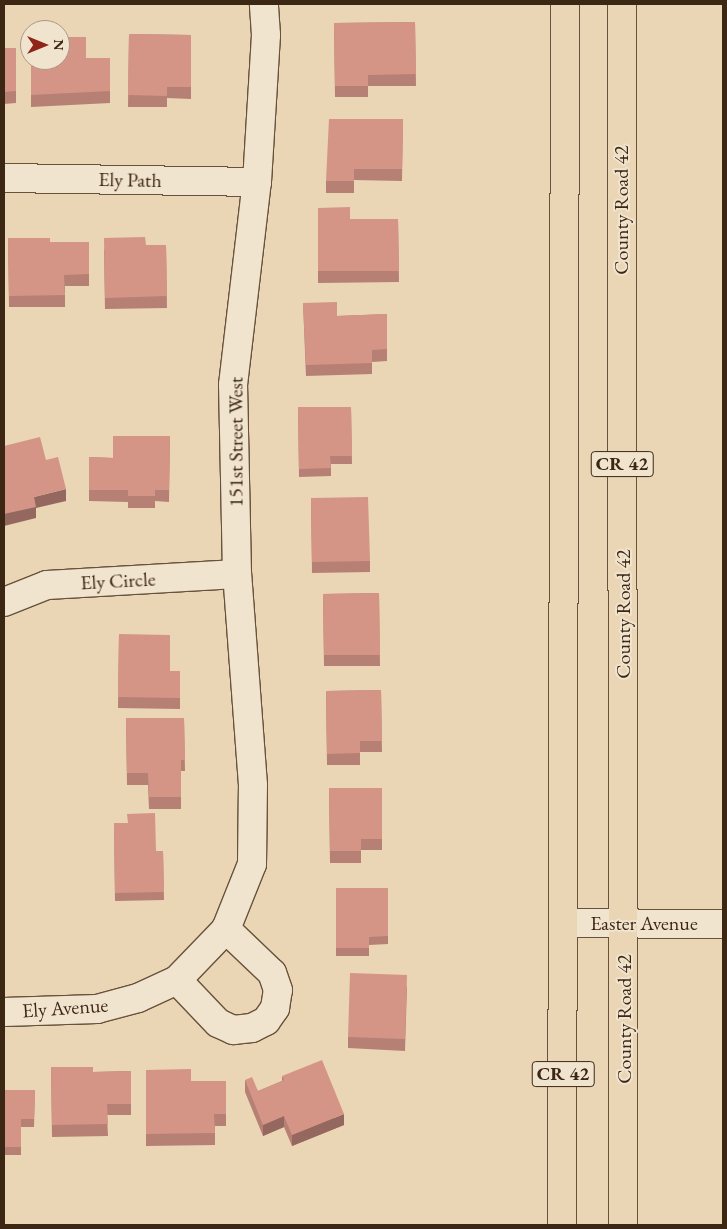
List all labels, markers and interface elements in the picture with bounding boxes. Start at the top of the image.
north arrow [20,20,70,70]
text: N [50,39,68,51]
street label: County Road 42 [609,145,633,275]
street label: Ely Path [98,167,162,193]
street label: 151st Street West [224,377,248,507]
road number: CR 42 [590,448,654,480]
street label: County Road 42 [611,549,635,679]
street label: Ely Circle [80,567,156,595]
street label: Easter Avenue [590,911,698,935]
street label: County Road 42 [612,954,636,1084]
street label: Ely Avenue [21,993,109,1023]
road number: CR 42 [530,1058,596,1090]

